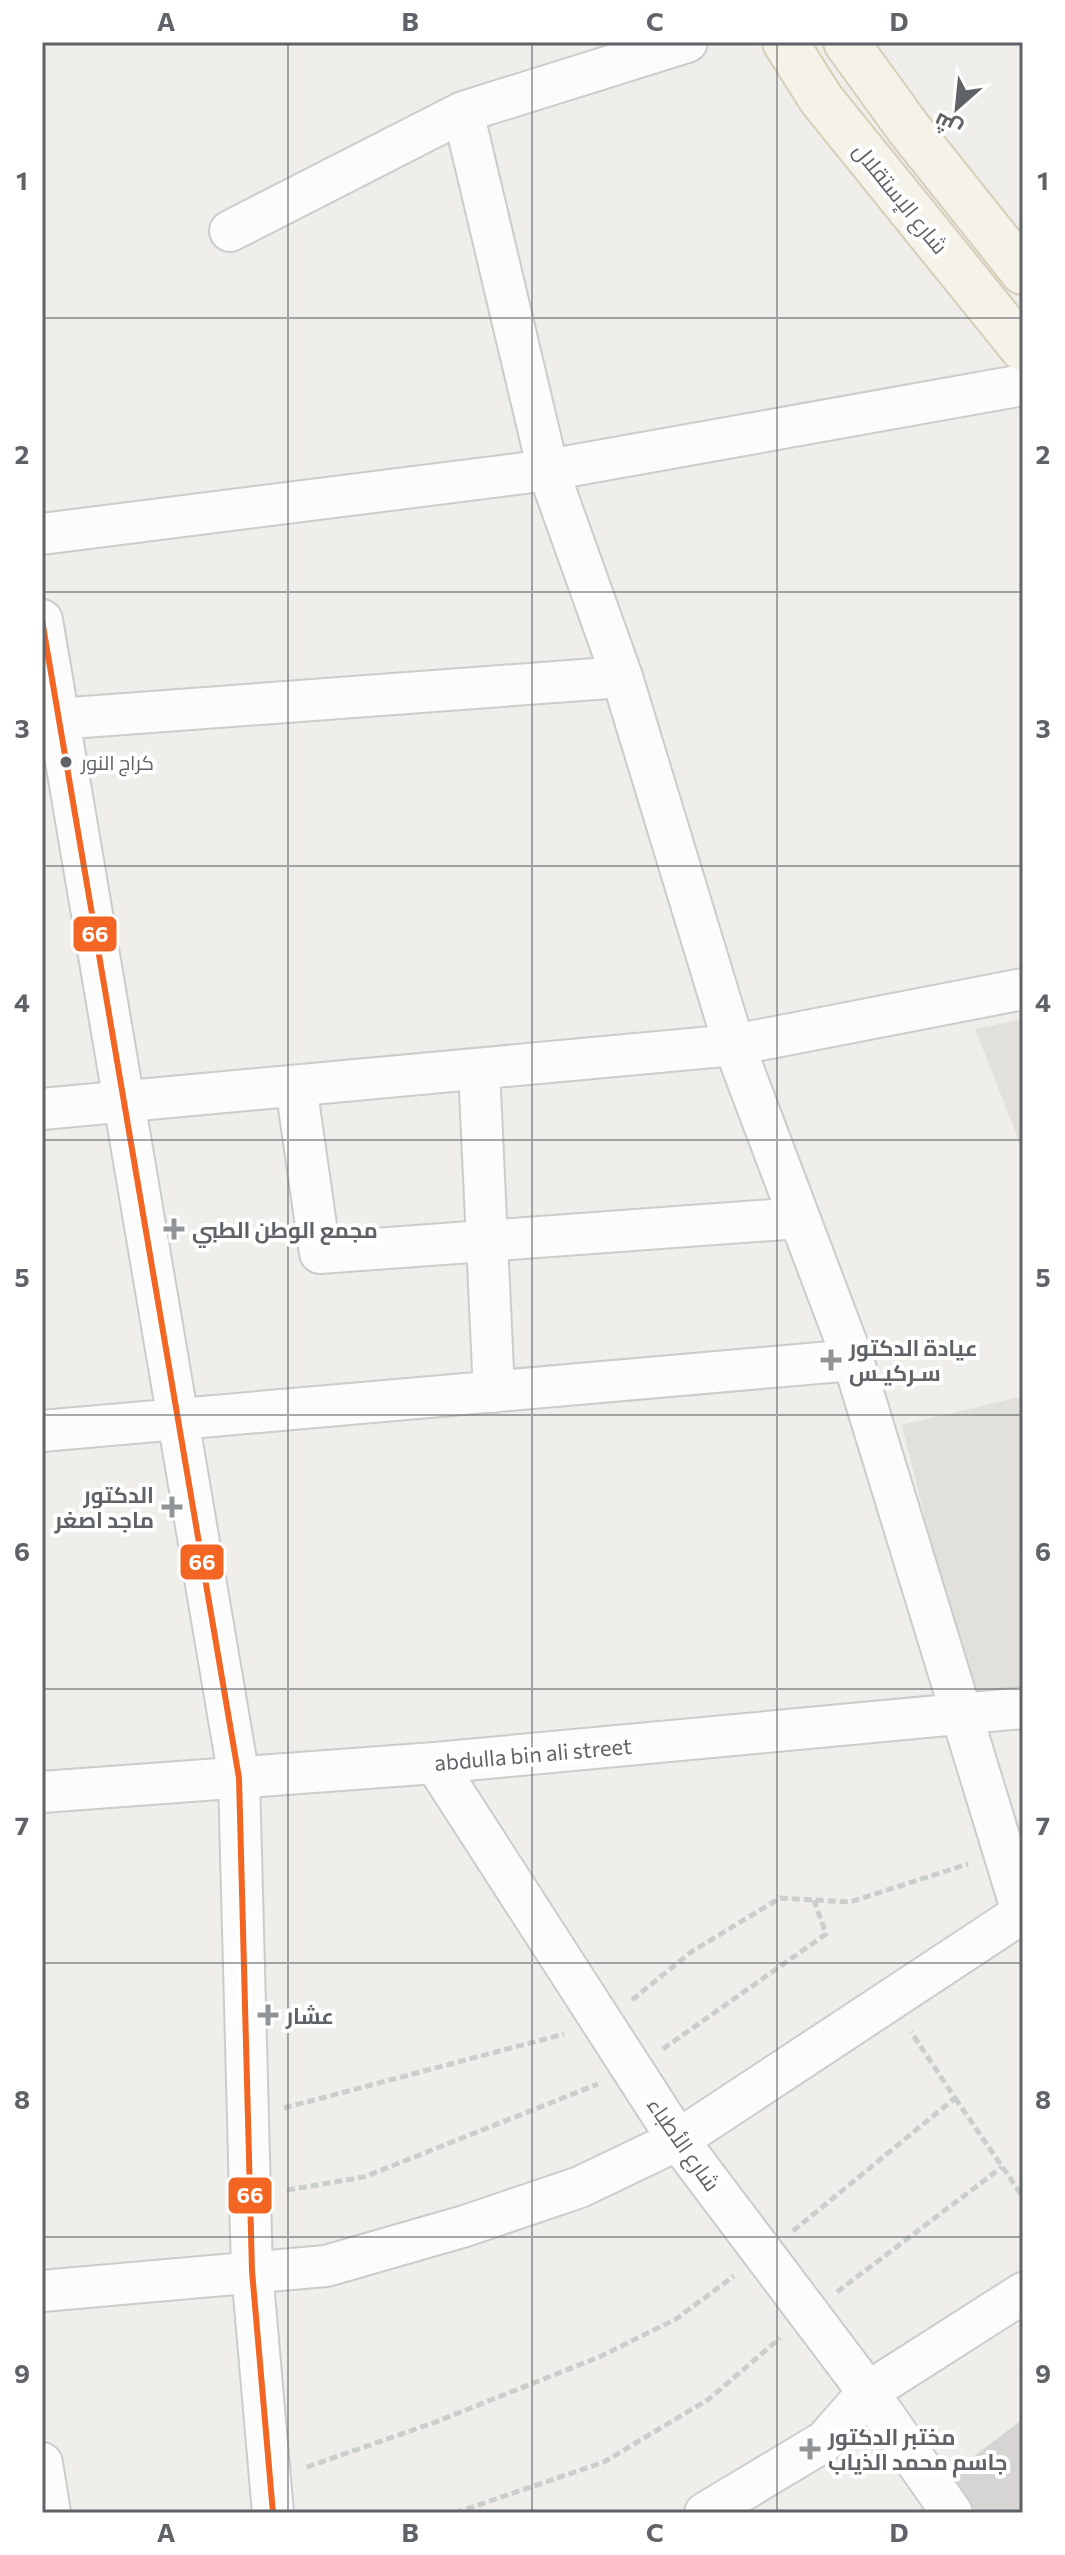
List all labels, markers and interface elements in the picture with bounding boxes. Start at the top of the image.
text: A [157,5,176,36]
text: B [401,5,419,36]
text: C [646,5,664,36]
text: D [889,5,909,36]
north arrow [917,68,997,148]
text: ش [929,107,967,145]
street label: شارع الإستقلال [846,137,954,260]
text: 1 [16,164,28,195]
text: 1 [1037,164,1049,195]
text: 2 [15,438,29,469]
text: 2 [1036,438,1050,469]
text: 3 [14,712,30,743]
text: 3 [1035,712,1051,743]
place label: كراج النور [80,750,154,777]
marker: كراج النور [58,754,74,770]
line badge: 66 [72,915,118,953]
text: 66 [81,920,109,947]
text: 4 [14,986,30,1017]
text: 4 [1035,986,1051,1017]
place label: مجمع الوطن الطبي [192,1216,378,1248]
marker: مجمع الوطن الطبي [163,1218,185,1240]
text: 5 [14,1261,30,1292]
text: 5 [1035,1261,1051,1292]
place label: عيادة الدكتور سـركيـس [848,1334,978,1387]
marker: عيادة الدكتور سـركيـس [820,1349,842,1371]
place label: الدكتور ماجد اصغر [54,1481,154,1534]
marker: الدكتور ماجد اصغر [161,1496,183,1518]
text: 6 [14,1535,30,1566]
text: 6 [1035,1535,1051,1566]
line badge: 66 [179,1543,225,1581]
text: 66 [188,1548,216,1575]
street label: abdulla bin ali street [433,1732,633,1776]
text: 7 [15,1809,29,1840]
text: 7 [1036,1809,1050,1840]
place label: عشار [285,2002,334,2029]
marker: عشار [257,2004,279,2026]
text: 8 [14,2083,30,2114]
text: 8 [1035,2083,1051,2114]
street label: شارع الأطباء [640,2092,726,2197]
line badge: 66 [227,2176,273,2215]
text: 66 [236,2181,264,2208]
text: 9 [14,2357,30,2388]
text: 9 [1035,2357,1051,2388]
place label: مختبر الدكتور جاسم محمد الذياب [827,2423,1008,2478]
marker: مختبر الدكتور جاسم محمد الذياب [799,2438,821,2460]
text: A [157,2516,176,2547]
text: B [401,2516,419,2547]
text: C [646,2516,664,2547]
text: D [889,2516,909,2547]

